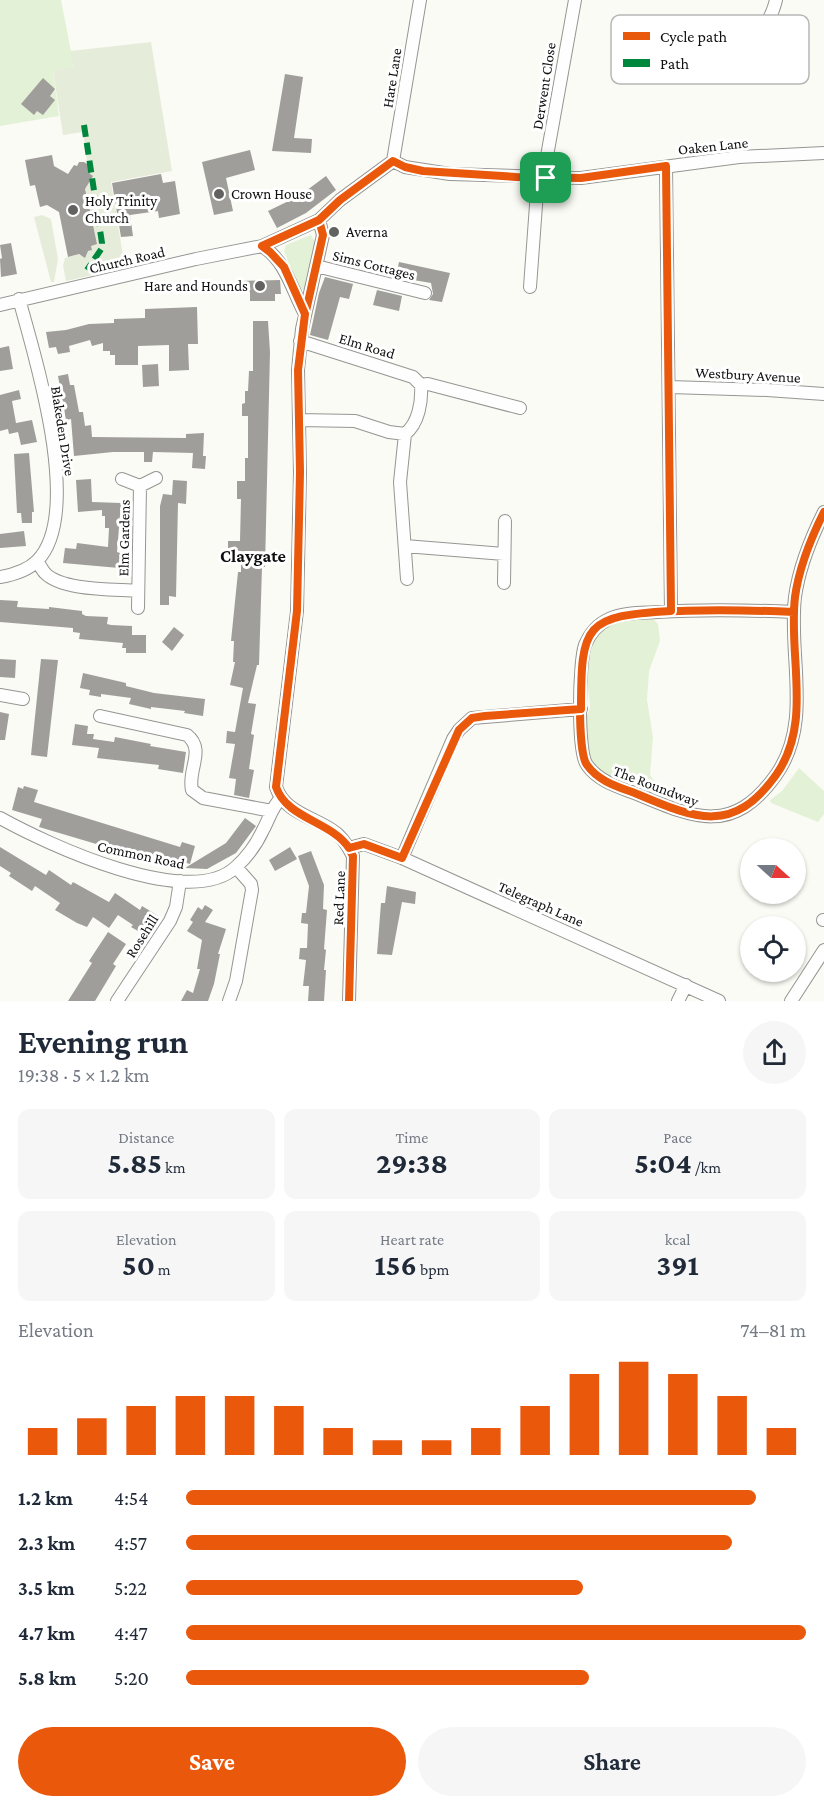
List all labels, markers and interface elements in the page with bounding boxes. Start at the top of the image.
legend [611,15,809,84]
text: Cycle path [660,28,727,46]
street label: Derwent Close [529,41,559,131]
street label: Hare Lane [379,47,405,109]
text: Path [660,55,690,72]
street label: Oaken Lane [677,134,749,158]
pin [520,152,571,203]
icon: arrive [529,161,562,194]
place label: Crown House [231,186,312,202]
marker: Crown House [212,187,226,201]
place label: Holy Trinity Church [85,193,157,226]
marker: Holy Trinity Church [66,203,80,217]
place label: Averna [346,224,388,240]
marker: Averna [327,225,341,239]
street label: Church Road [88,243,167,276]
street label: Sims Cottages [331,247,417,284]
place label: Hare and Hounds [144,278,248,294]
marker: Hare and Hounds [253,279,267,293]
street label: Elm Road [337,330,397,362]
street label: Westbury Avenue [695,364,802,387]
street label: Blakeden Drive [48,385,78,477]
street label: Elm Gardens [115,499,133,577]
district label: Claygate [220,546,286,566]
street label: The Roundway [611,762,701,811]
street label: Common Road [96,838,186,872]
north arrow [740,838,806,904]
map controls [740,838,806,982]
street label: Red Lane [330,870,348,926]
street label: Telegraph Lane [495,878,587,931]
street label: Rosehill [123,911,162,961]
button: locate [740,916,806,982]
button: share [743,1021,806,1084]
text: Evening run [18,1023,188,1060]
text: 19:38 · 5 × 1.2 km [18,1064,150,1086]
text: Distance [118,1129,174,1146]
text: Time [396,1129,428,1146]
text: Pace [663,1129,692,1146]
text: 5.85 [107,1146,162,1179]
text: 29:38 [376,1146,448,1179]
text: 5:04 [634,1146,692,1179]
text: km [162,1159,186,1176]
text: /km [692,1159,721,1176]
text: Elevation [116,1231,177,1248]
text: Heart rate [380,1231,444,1248]
text: kcal [665,1231,691,1248]
text: 50 [122,1248,155,1281]
text: 156 [375,1248,417,1281]
text: 391 [657,1248,699,1281]
text: m [155,1261,171,1278]
text: bpm [417,1261,449,1278]
text: Elevation [18,1319,94,1341]
text: 74–81 m [740,1319,806,1341]
text: 1.2 km [18,1487,73,1509]
text: 4:54 [114,1487,148,1509]
text: 2.3 km [18,1532,75,1554]
text: 4:57 [114,1532,147,1554]
text: 3.5 km [18,1577,75,1599]
text: 5:22 [114,1577,147,1599]
text: 4.7 km [18,1622,75,1644]
text: 4:47 [114,1622,148,1644]
text: 5.8 km [18,1667,77,1689]
text: 5:20 [114,1667,149,1689]
button: Save [18,1727,406,1796]
button: Share [418,1727,806,1796]

